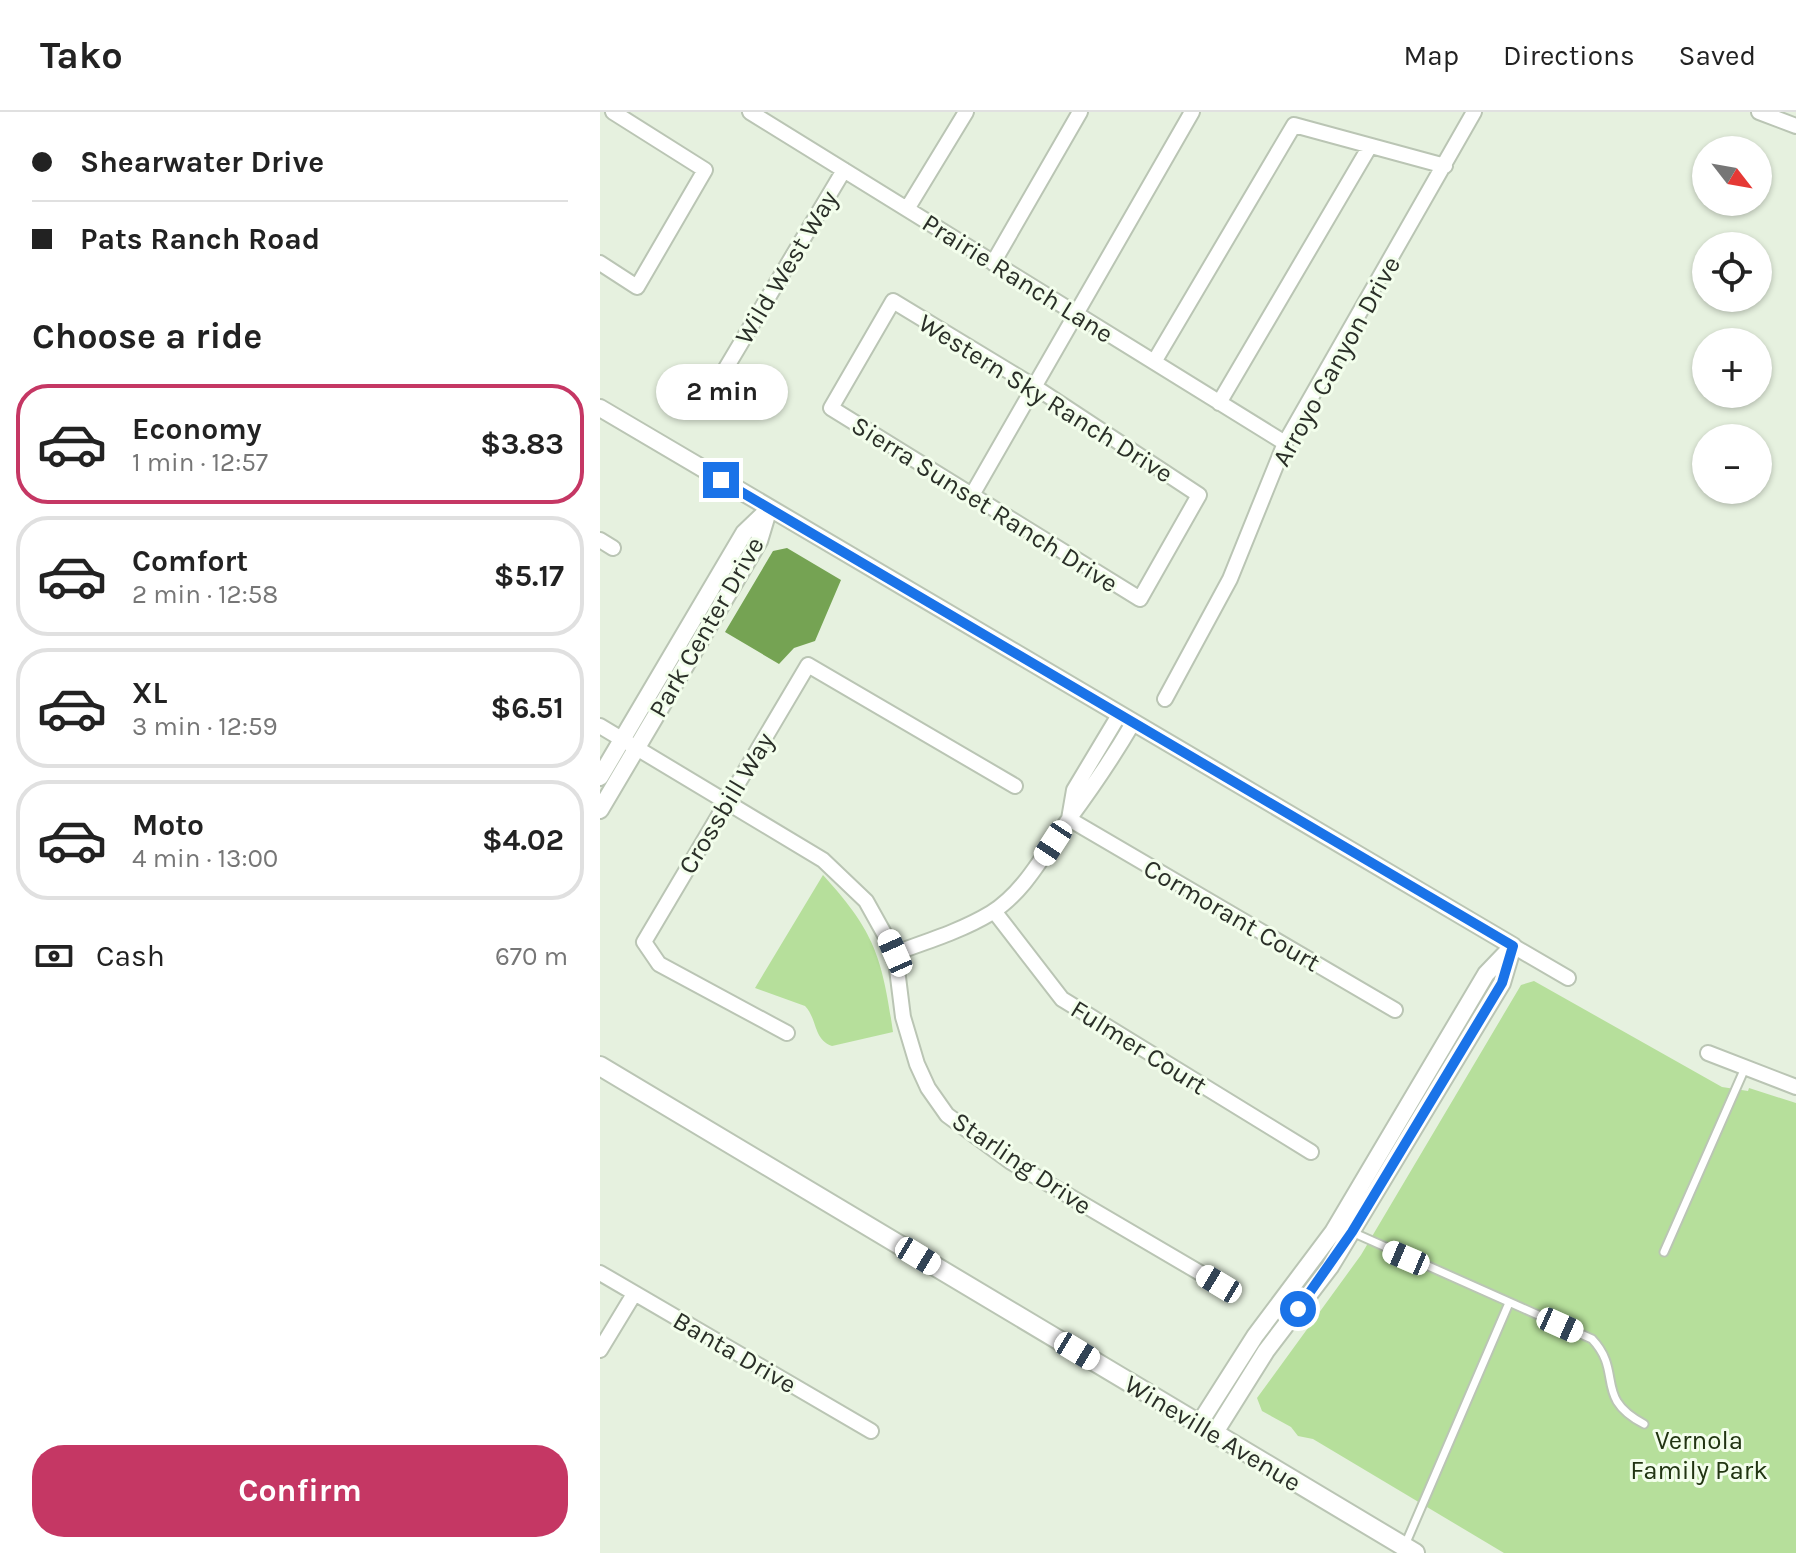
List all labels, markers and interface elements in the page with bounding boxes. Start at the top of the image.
text: Tako [40,33,123,78]
text: Map [1404,39,1459,72]
text: Directions [1503,39,1635,72]
text: Saved [1679,39,1756,72]
north arrow [1692,136,1772,216]
map controls [1692,136,1772,504]
text: Shearwater Drive [80,144,324,180]
street label: Wild West Way [728,185,845,350]
street label: Prairie Ranch Lane [917,207,1119,350]
text: Pats Ranch Road [80,221,320,257]
button: locate [1692,232,1772,312]
street label: Arroyo Canyon Drive [1266,251,1407,472]
street label: Western Sky Ranch Drive [913,307,1179,489]
text: Choose a ride [32,315,262,357]
button: + [1692,328,1772,408]
callout: 2 min [655,364,787,420]
text: 2 min [686,376,758,407]
icon: car [36,408,108,480]
street label: Sierra Sunset Ranch Drive [846,410,1124,599]
text: Economy [132,411,262,447]
button: − [1692,424,1772,504]
text: $3.83 [480,426,564,462]
text: 1 min · 12:57 [132,447,268,478]
route end [703,462,739,498]
street label: Park Center Drive [642,531,771,723]
icon: car [36,540,108,612]
text: Comfort [132,543,248,579]
text: $5.17 [494,558,564,594]
text: 2 min · 12:58 [132,579,278,610]
icon: car [36,672,108,744]
text: XL [132,675,167,711]
text: $6.51 [491,690,564,726]
text: 3 min · 12:59 [132,711,278,742]
street label: Crossbill Way [672,727,781,880]
icon: car [36,804,108,876]
text: Moto [132,807,204,843]
car [1030,816,1076,870]
text: $4.02 [482,822,564,858]
text: 4 min · 13:00 [132,843,278,874]
street label: Cormorant Court [1138,852,1326,979]
car [874,926,916,980]
icon: cash [32,934,76,978]
text: Cash [96,938,165,974]
text: 670 m [495,941,568,972]
street label: Fulmer Court [1065,993,1213,1102]
street label: Starling Drive [946,1105,1097,1221]
car [891,1233,945,1279]
car [1379,1238,1433,1278]
car [1192,1261,1246,1307]
route start [1280,1291,1316,1327]
car [1533,1304,1587,1346]
street label: Banta Drive [668,1305,802,1400]
car [1050,1328,1104,1374]
street label: Wineville Avenue [1119,1369,1307,1498]
park label: Vernola Family Park [1630,1425,1768,1486]
button: Confirm [32,1445,568,1537]

